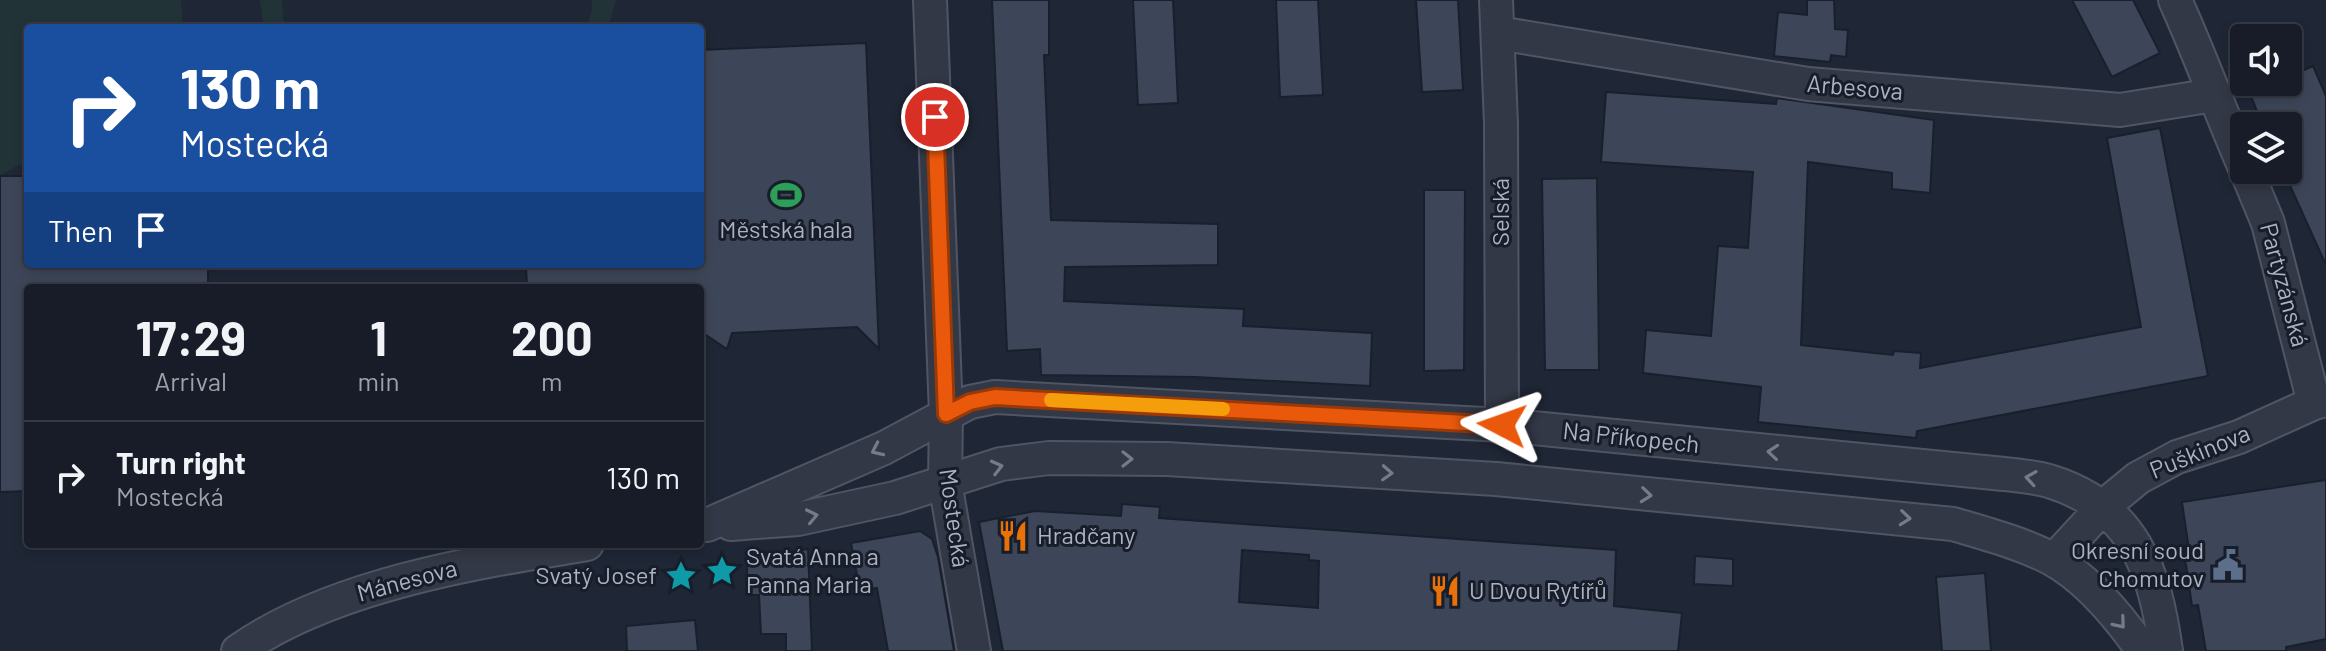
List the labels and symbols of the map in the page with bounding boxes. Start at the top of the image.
street label: Arbesova [1806,68,1904,105]
pin [901,83,969,151]
sports icon: Městská hala [769,178,803,212]
street label: Selská [1485,178,1514,246]
place label: Městská hala [719,214,853,243]
street label: Partyzánská [2255,220,2316,350]
position arrow [1460,383,1544,467]
street label: Na Příkopech [1561,415,1701,458]
street label: Puškinova [2145,417,2254,484]
one-way arrow [871,440,885,456]
one-way arrow [1766,444,1779,461]
one-way arrow [1121,450,1134,468]
one-way arrow [989,459,1003,476]
one-way arrow [1381,464,1394,481]
street label: Mostecká [934,467,977,569]
one-way arrow [2025,471,2038,488]
one-way arrow [1640,486,1653,503]
one-way arrow [805,508,818,525]
one-way arrow [1899,510,1912,527]
restaurant icon: Hradčany [996,519,1030,553]
place label: Hradčany [1037,520,1135,549]
place label: Okresní soud Chomutov [2071,535,2204,592]
place label: Svatá Anna a Panna Maria [746,541,879,598]
public building icon: Okresní soud Chomutov [2211,548,2245,582]
street label: Mánesova [353,552,460,607]
place icon: Svatá Anna a Panna Maria [705,554,739,588]
place icon: Svatý Josef [664,559,698,593]
place label: Svatý Josef [535,560,657,589]
restaurant icon: U Dvou Rytířů [1428,574,1462,608]
place label: U Dvou Rytířů [1469,575,1607,604]
one-way arrow [2110,614,2125,628]

